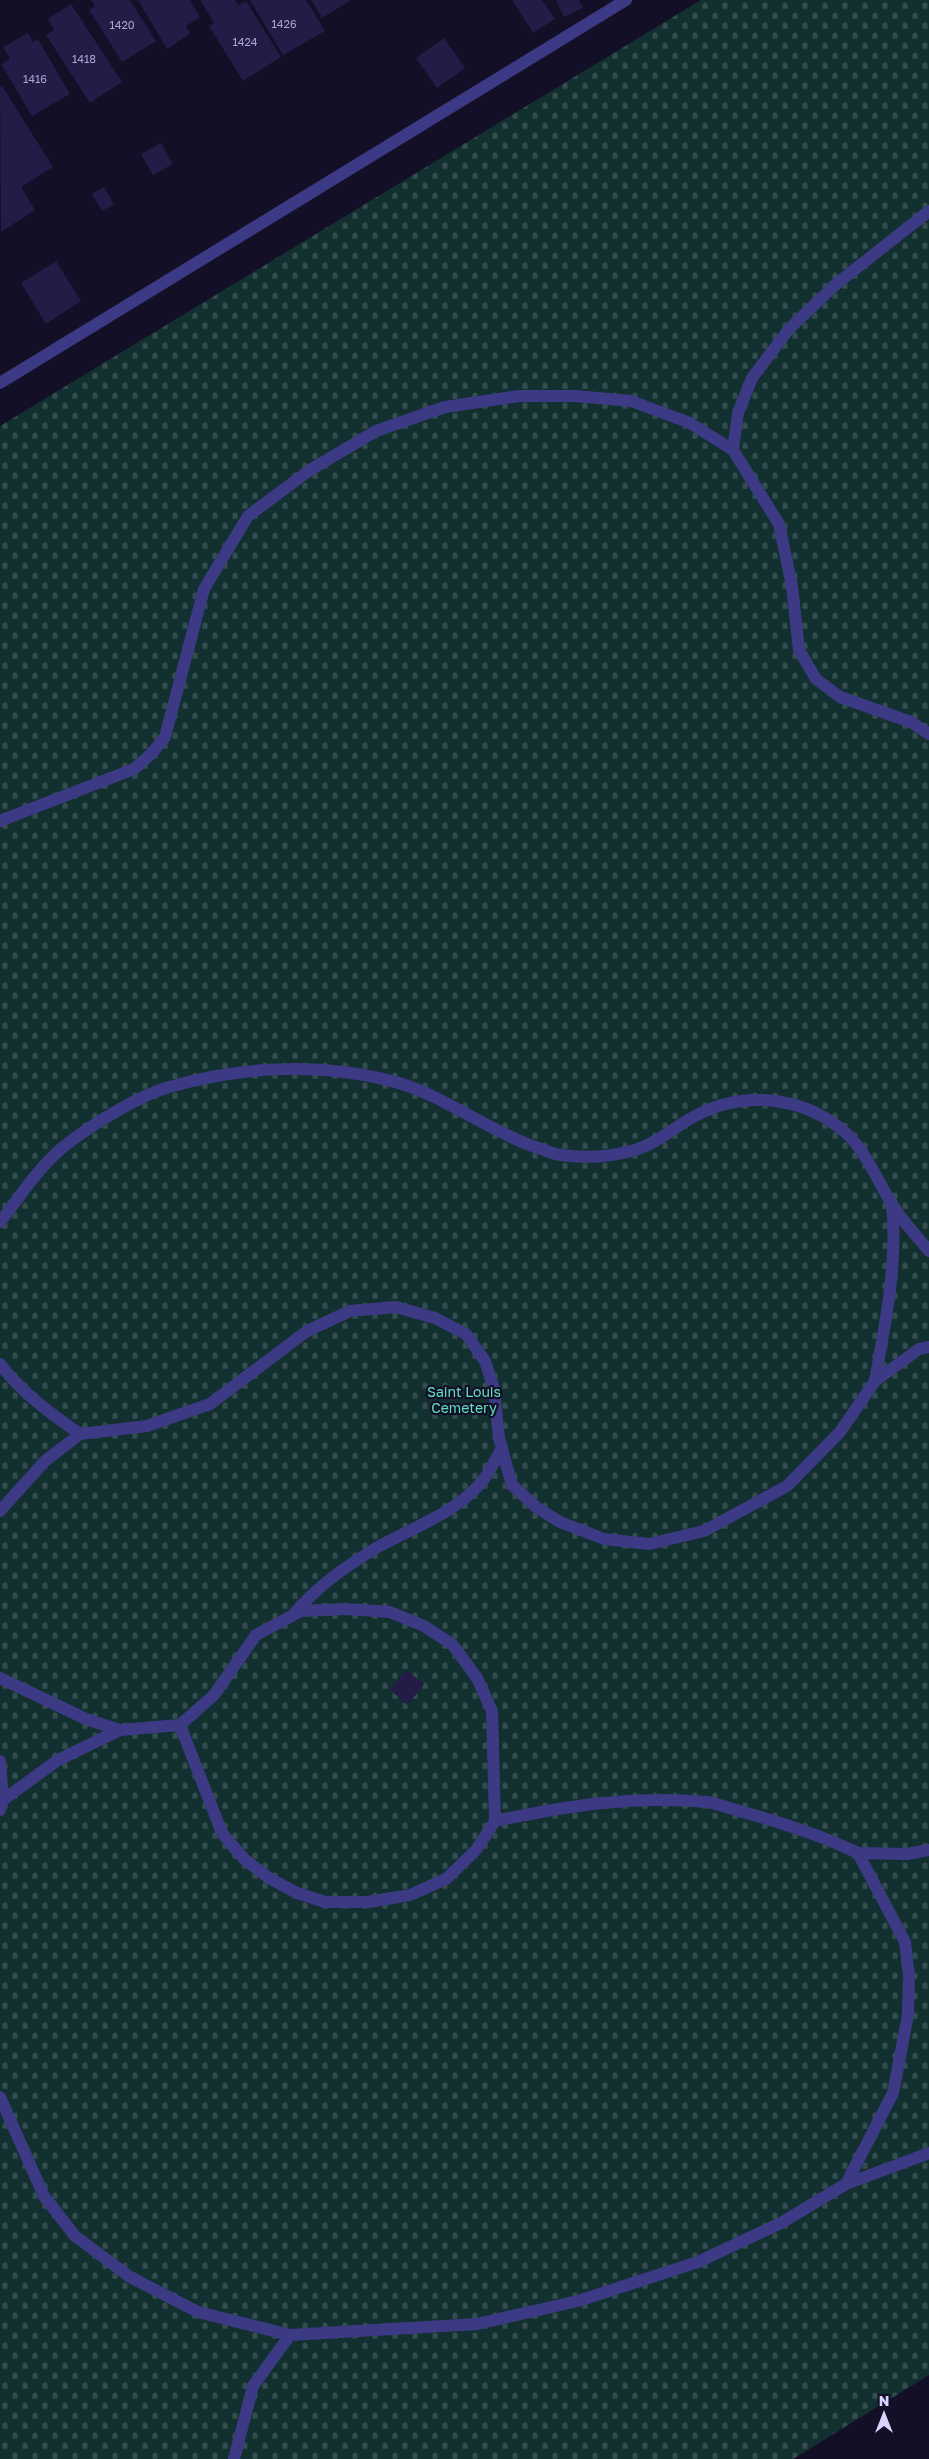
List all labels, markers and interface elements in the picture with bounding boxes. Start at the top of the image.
house number: 1426 [271,17,297,30]
house number: 1420 [109,18,135,31]
house number: 1424 [232,35,258,48]
house number: 1418 [72,52,96,65]
house number: 1416 [23,72,47,85]
park label: Saint Louis Cemetery [427,1383,501,1416]
north arrow [859,2389,909,2439]
text: N [879,2392,889,2409]

